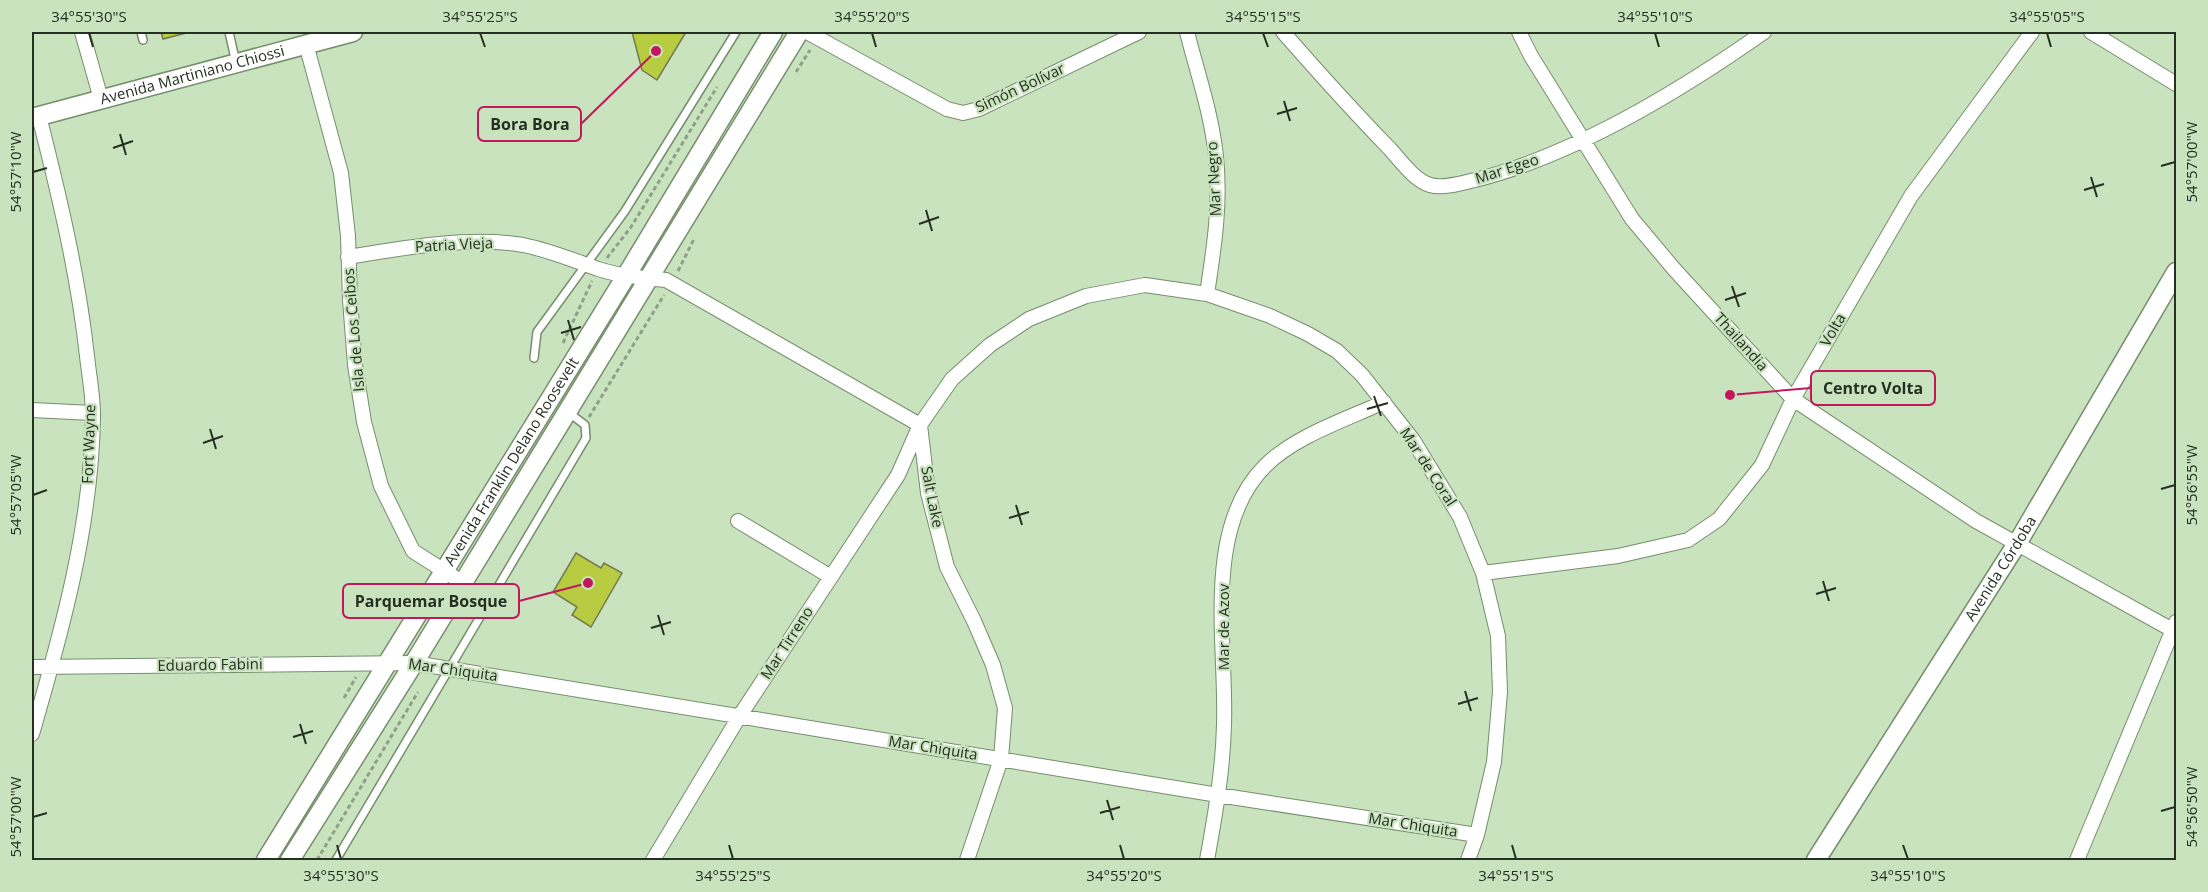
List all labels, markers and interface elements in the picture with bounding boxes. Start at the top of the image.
text: 34°55'30"S [51,6,127,26]
text: 34°55'25"S [442,6,518,26]
text: 34°55'20"S [834,6,910,26]
text: 34°55'15"S [1225,6,1301,26]
text: 34°55'10"S [1617,6,1693,26]
text: 34°55'05"S [2009,6,2085,26]
street label: Avenida Martiniano Chiossi [98,40,286,108]
street label: Simón Bolívar [972,58,1067,116]
callout: Bora Bora [478,107,581,141]
text: Bora Bora [490,113,570,135]
text: 54°57'00"W [2181,121,2201,203]
text: 54°57'10"W [5,131,25,213]
street label: Mar Negro [1201,141,1225,217]
street label: Mar Egeo [1472,148,1541,188]
street label: Patria Vieja [414,232,493,256]
street label: Isla de Los Ceibos [338,268,368,393]
street label: Thailandia [1710,308,1773,375]
street label: Volta [1815,309,1850,350]
street label: Avenida Franklin Delano Roosevelt [439,353,583,569]
callout: Centro Volta [1811,371,1935,405]
text: Centro Volta [1823,377,1923,399]
street label: Fort Wayne [77,404,99,484]
street label: Mar de Coral [1396,423,1462,510]
text: 54°56'55"W [2181,444,2201,526]
text: 54°57'05"W [5,454,25,536]
street label: Salt Lake [917,464,949,529]
street label: Avenida Córdoba [1959,512,2040,624]
street label: Mar de Azov [1213,583,1233,670]
callout: Parquemar Bosque [343,584,519,618]
text: Parquemar Bosque [355,590,507,612]
street label: Mar Tirreno [755,602,817,683]
street label: Eduardo Fabini [157,653,263,675]
street label: Mar Chiquita [407,653,499,685]
street label: Mar Chiquita [887,730,979,764]
text: 54°56'50"W [2181,766,2201,848]
text: 54°57'00"W [5,776,25,858]
street label: Mar Chiquita [1367,807,1459,841]
text: 34°55'30"S [303,865,379,885]
text: 34°55'25"S [695,865,771,885]
text: 34°55'20"S [1086,865,1162,885]
text: 34°55'15"S [1478,865,1554,885]
text: 34°55'10"S [1870,865,1946,885]

